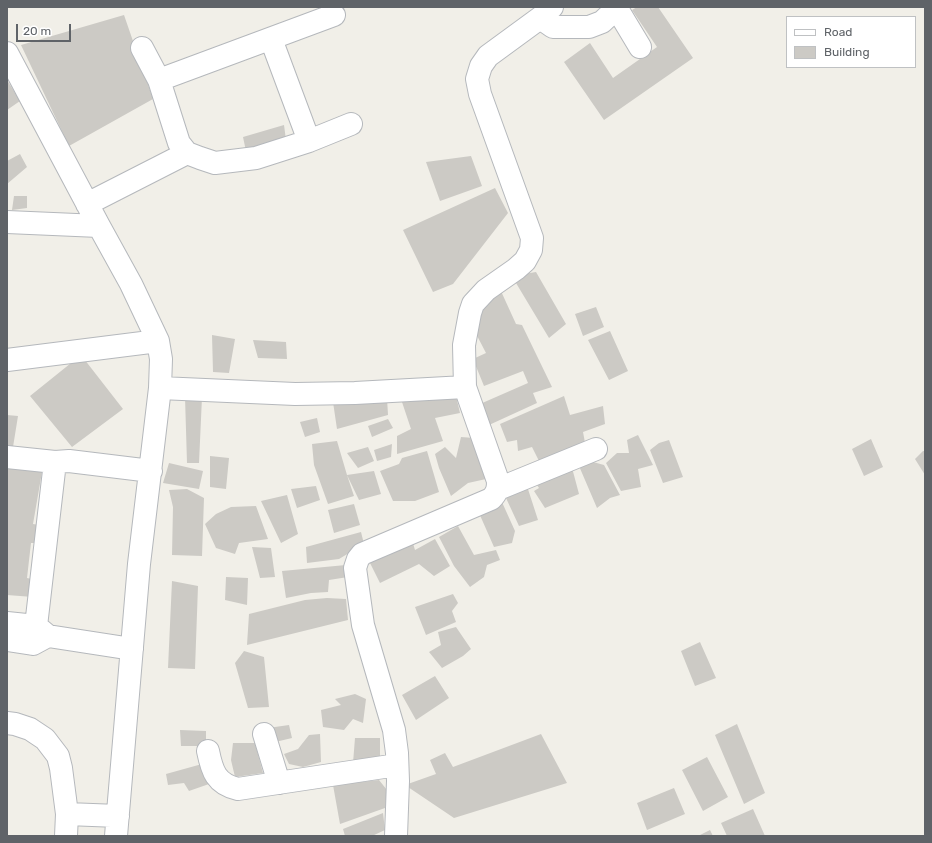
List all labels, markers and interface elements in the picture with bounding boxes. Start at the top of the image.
scale bar [18,16,73,42]
legend [786,16,916,68]
text: 20 m [23,24,51,38]
text: Road [824,25,852,39]
text: Building [824,45,870,59]

